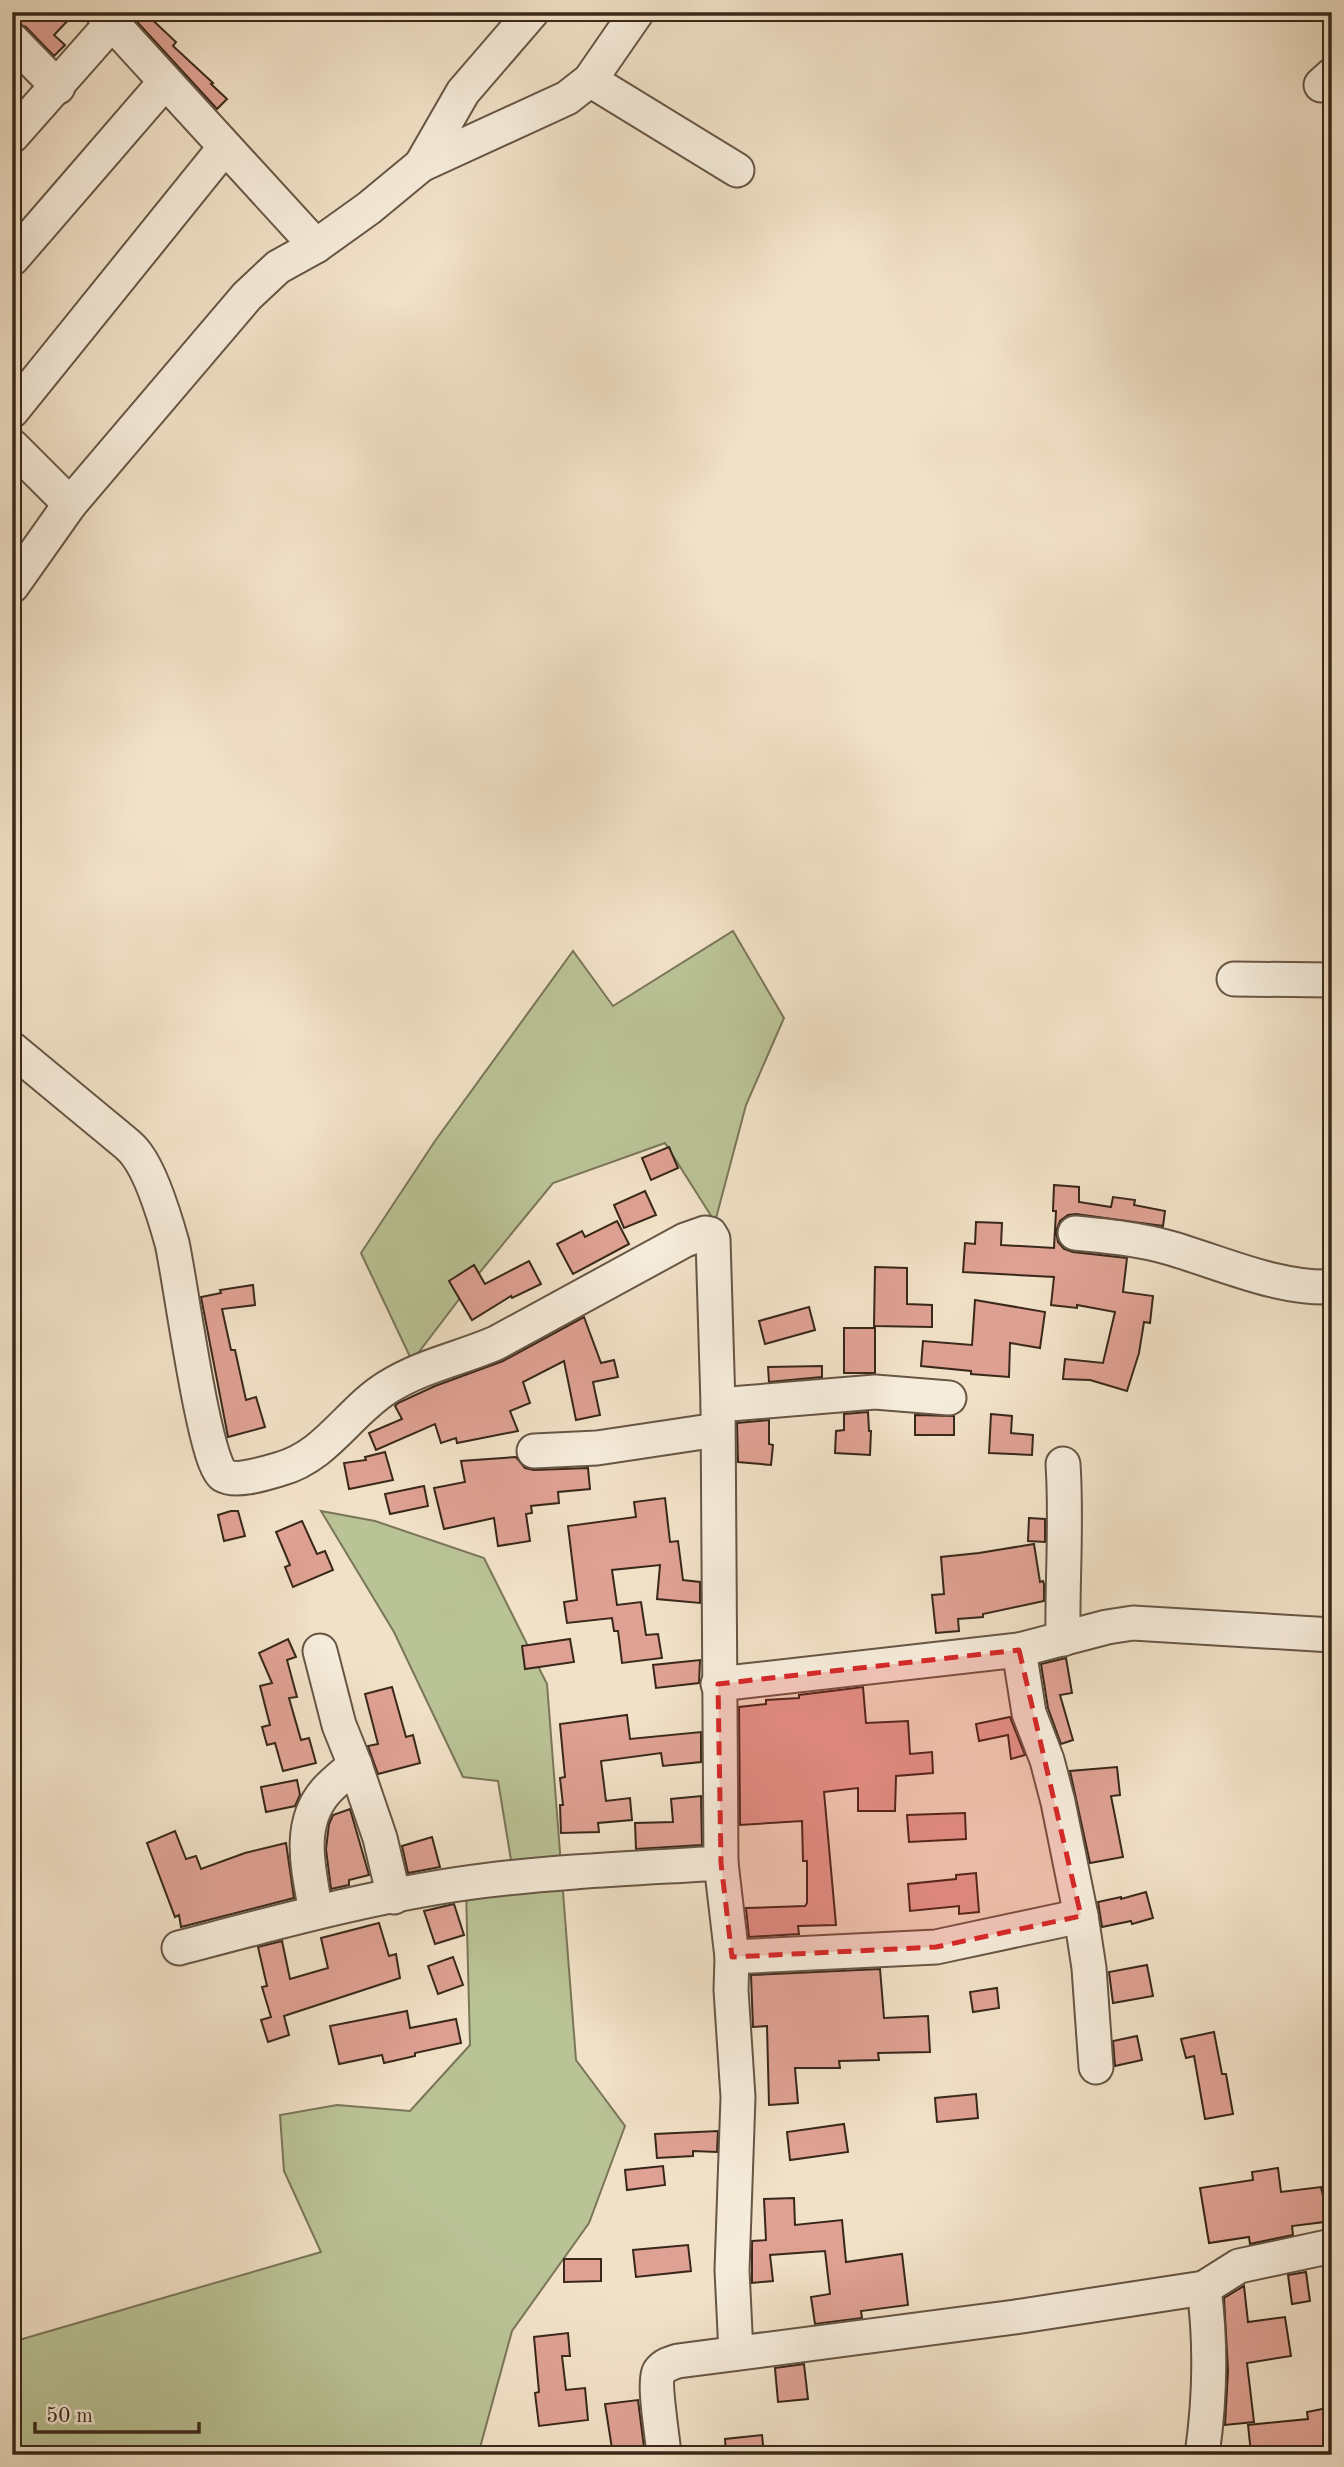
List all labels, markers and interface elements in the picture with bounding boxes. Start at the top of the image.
scale bar [35,2390,200,2434]
text: 50 m [46,2406,93,2427]

